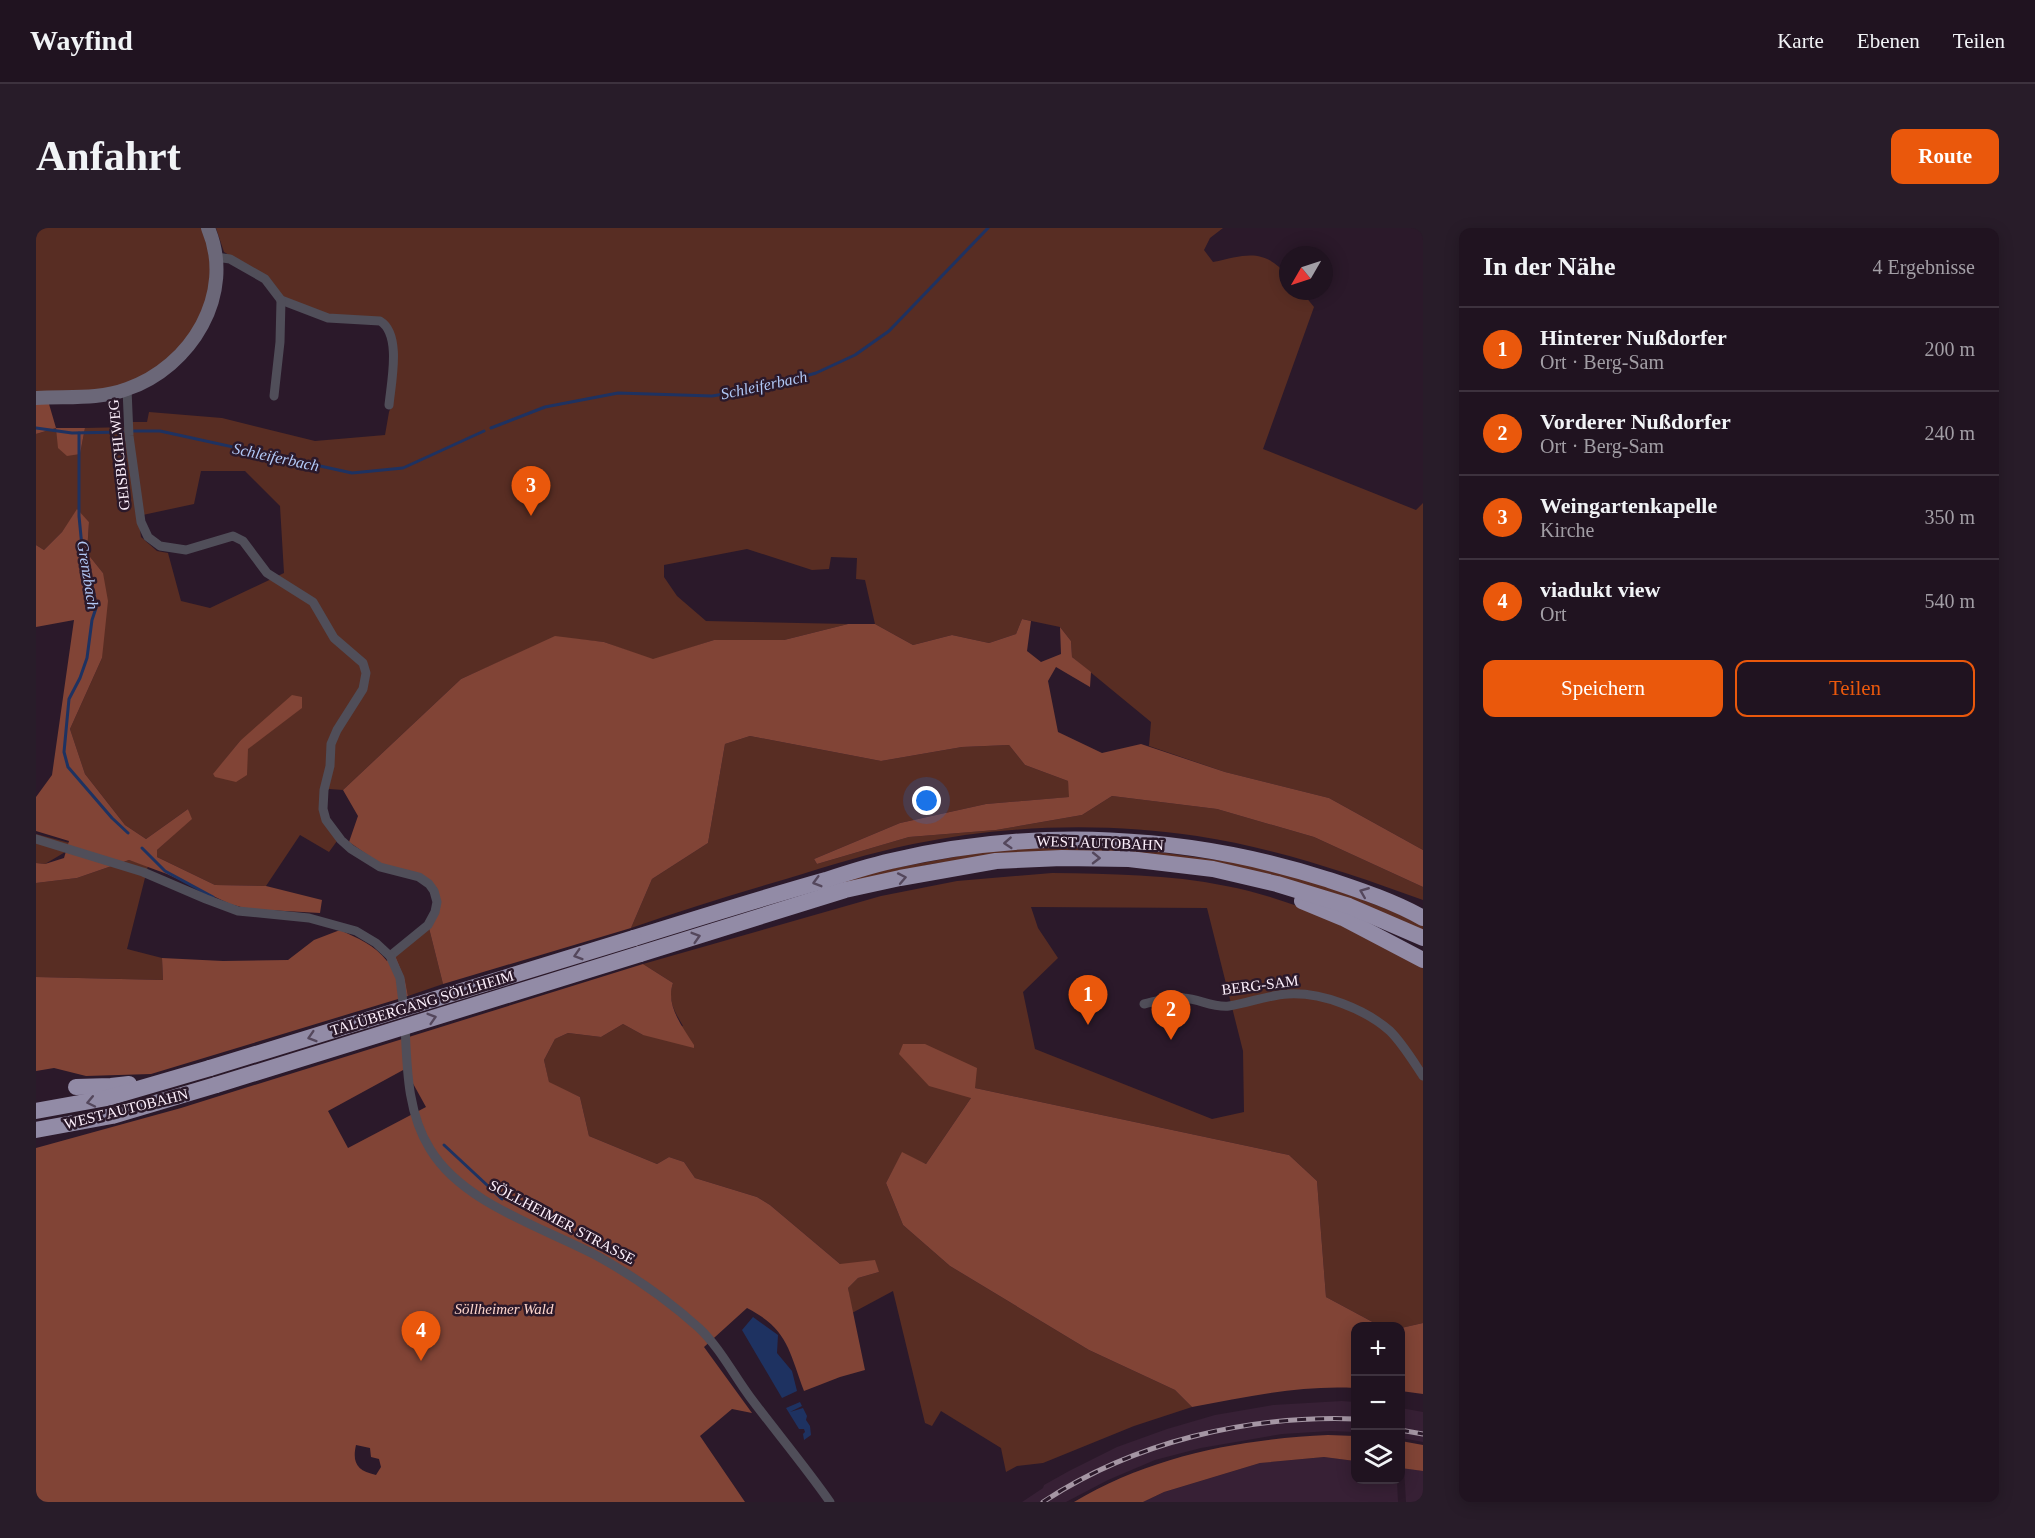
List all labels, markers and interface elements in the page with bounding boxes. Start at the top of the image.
text: Wayfind [30,25,133,56]
text: Karte [1777,29,1824,53]
text: Ebenen [1857,29,1920,53]
text: Teilen [1953,29,2005,53]
button: Route [1891,129,1999,184]
text: Anfahrt [36,133,181,179]
north arrow [1279,246,1333,300]
text: In der Nähe [1483,252,1615,281]
text: 4 Ergebnisse [1873,256,1975,278]
text: Hinterer Nußdorfer [1540,325,1727,350]
text: 1 [1498,338,1508,360]
text: 200 m [1924,338,1975,360]
text: Ort · Berg-Sam [1540,351,1664,373]
water label: Schleiferbach [719,368,809,403]
street label: GEISBICHLWEG [105,399,133,511]
text: Vorderer Nußdorfer [1540,409,1731,434]
text: 2 [1498,422,1508,444]
text: 240 m [1924,422,1975,444]
text: Ort · Berg-Sam [1540,435,1664,457]
water label: Schleiferbach [231,440,321,475]
pin: 3 [512,466,550,516]
text: Weingartenkapelle [1540,493,1717,518]
text: 3 [1498,506,1508,528]
text: 350 m [1924,506,1975,528]
text: Kirche [1540,519,1594,541]
water label: Grenzbach [74,539,102,611]
text: viadukt view [1540,577,1660,602]
text: 4 [1498,590,1508,612]
text: 540 m [1924,590,1975,612]
text: Ort [1540,603,1567,625]
button: Speichern [1483,660,1723,717]
button: Teilen [1735,660,1975,717]
your location [912,786,941,815]
street label: WEST AUTOBAHN [1036,833,1164,853]
one-way arrow [1003,836,1012,849]
one-way arrow [1091,852,1100,865]
one-way arrow [897,872,907,885]
one-way arrow [812,875,823,887]
one-way arrow [1359,887,1370,899]
one-way arrow [690,932,701,944]
one-way arrow [573,948,584,960]
street label: TALÜBERGANG SÖLLHEIM [328,967,516,1039]
street label: BERG-SAM [1221,972,1299,998]
pin: 1 [1068,976,1108,1025]
pin: 2 [1152,990,1190,1040]
one-way arrow [426,1013,437,1025]
one-way arrow [307,1030,318,1042]
street label: WEST AUTOBAHN [62,1086,190,1132]
one-way arrow [87,1095,97,1108]
street label: SÖLLHEIMER STRASSE [486,1177,638,1267]
park label: Söllheimer Wald [454,1301,554,1317]
pin: 4 [402,1312,440,1361]
map controls [1351,1322,1405,1484]
button: + [1351,1322,1405,1376]
button: − [1351,1376,1405,1430]
button: layers [1351,1430,1405,1484]

